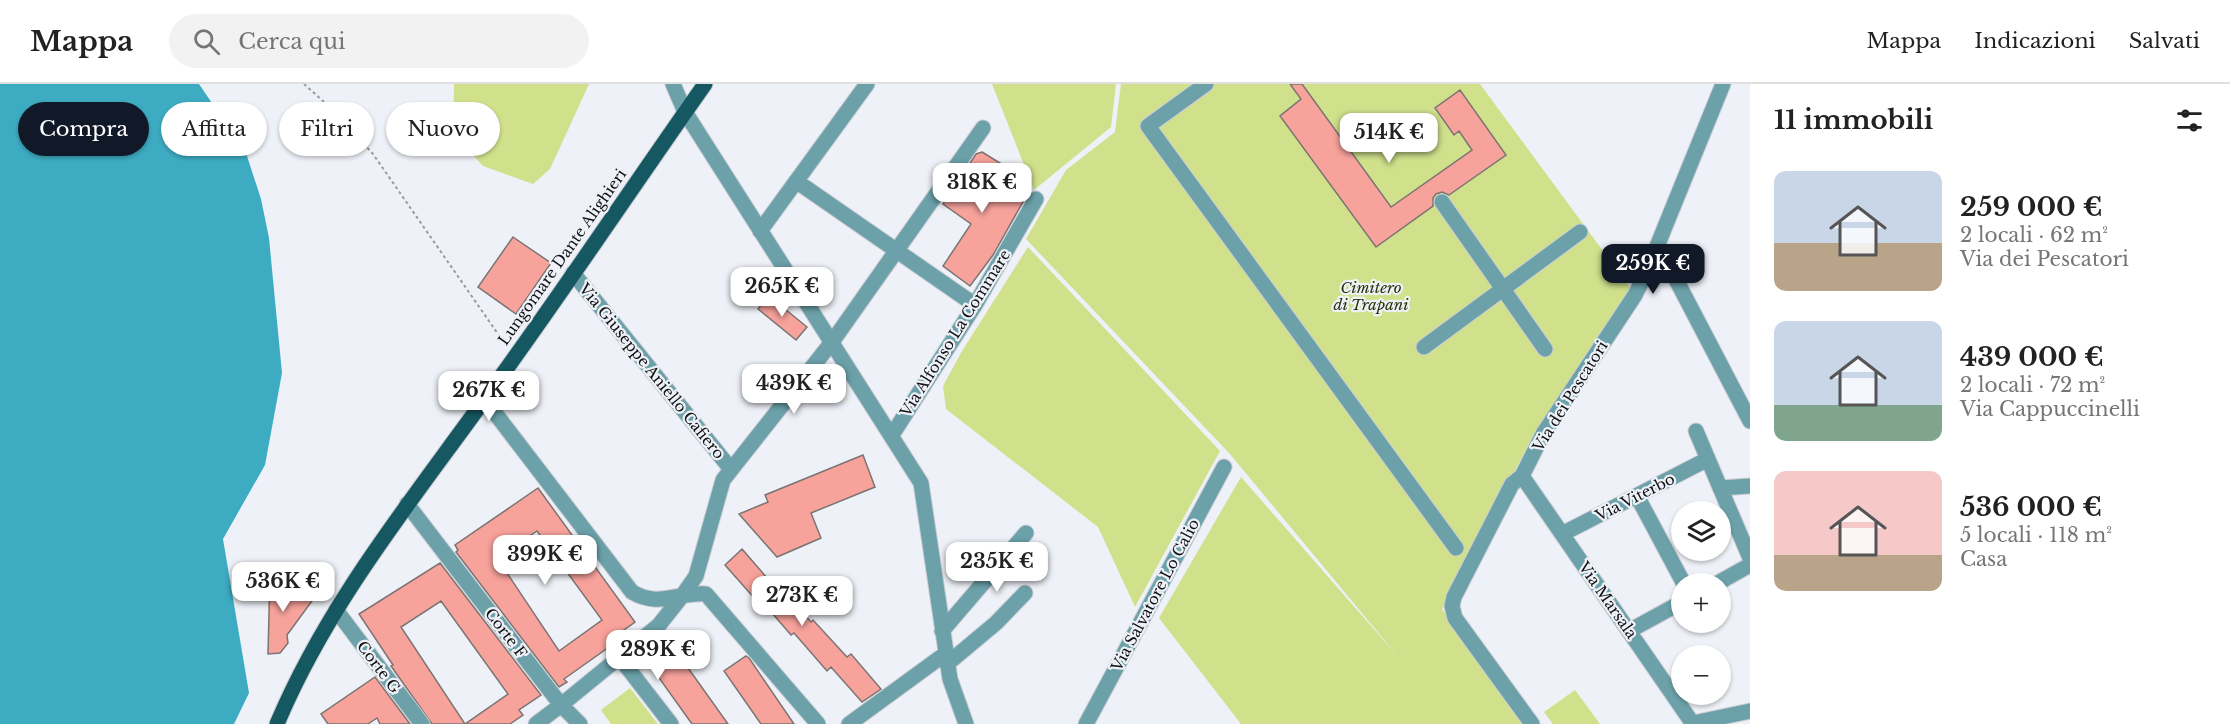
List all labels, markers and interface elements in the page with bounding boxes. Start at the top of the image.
search box [169,14,589,68]
text: Mappa [30,24,133,59]
icon: search [190,25,223,58]
text: Cerca qui [238,28,345,55]
text: Mappa [1866,28,1941,54]
text: Indicazioni [1974,28,2096,54]
text: Salvati [2129,28,2200,54]
chip: Compra [18,102,149,156]
chip: Affitta [161,102,267,156]
chip: Filtri [279,102,374,156]
chip: Nuovo [386,102,500,156]
text: 11 immobili [1774,104,1933,136]
icon: filters [2173,104,2206,137]
pin: 514K € [1340,113,1438,164]
text: 514K € [1354,120,1424,144]
pin: 318K € [933,163,1031,214]
street label: Lungomare Dante Alighieri [494,165,630,349]
text: 318K € [947,170,1017,194]
text: 259 000 € [1960,191,2102,223]
icon: home [1822,195,1894,267]
text: 2 locali · 62 m² [1960,223,2108,247]
pin: 259K € [1604,244,1702,295]
street label: Via Alfonso La Commare [895,246,1014,421]
text: Via dei Pescatori [1960,247,2129,271]
text: 259K € [1616,251,1690,275]
pin: 265K € [733,267,831,318]
text: 265K € [745,274,819,298]
park label: Cimitero di Trapani [1334,278,1409,314]
street label: Via Giuseppe Aniello Cafiero [575,279,729,463]
street label: Via dei Pescatori [1528,337,1612,456]
text: 439 000 € [1960,341,2104,373]
icon: home [1822,345,1894,417]
pin: 439K € [745,364,843,415]
pin: 267K € [440,371,538,422]
text: 439K € [756,371,832,395]
text: 2 locali · 72 m² [1960,373,2105,397]
text: 267K € [452,378,526,402]
text: Via Cappuccinelli [1960,397,2140,421]
street label: Via Viterbo [1591,469,1678,526]
text: 536 000 € [1960,491,2102,523]
icon: home [1822,495,1894,567]
map controls [1671,501,1731,705]
button: layers [1671,501,1731,561]
street label: Via Salvatore Lo Calio [1106,515,1203,675]
text: 5 locali · 118 m² [1960,523,2112,547]
pin: 399K € [496,535,594,586]
text: 399K € [507,542,583,566]
pin: 235K € [948,542,1046,593]
text: Casa [1960,547,2007,571]
text: 235K € [960,549,1034,573]
street label: Via Marsala [1574,557,1642,643]
pin: 536K € [234,562,332,613]
text: 536K € [246,569,320,593]
button: + [1671,573,1731,633]
pin: 273K € [753,576,851,627]
text: 273K € [766,583,838,607]
street label: Corte F [481,604,531,662]
pin: 289K € [609,630,707,681]
street label: Corte G [353,637,405,697]
text: 289K € [620,637,696,661]
button: − [1671,645,1731,705]

